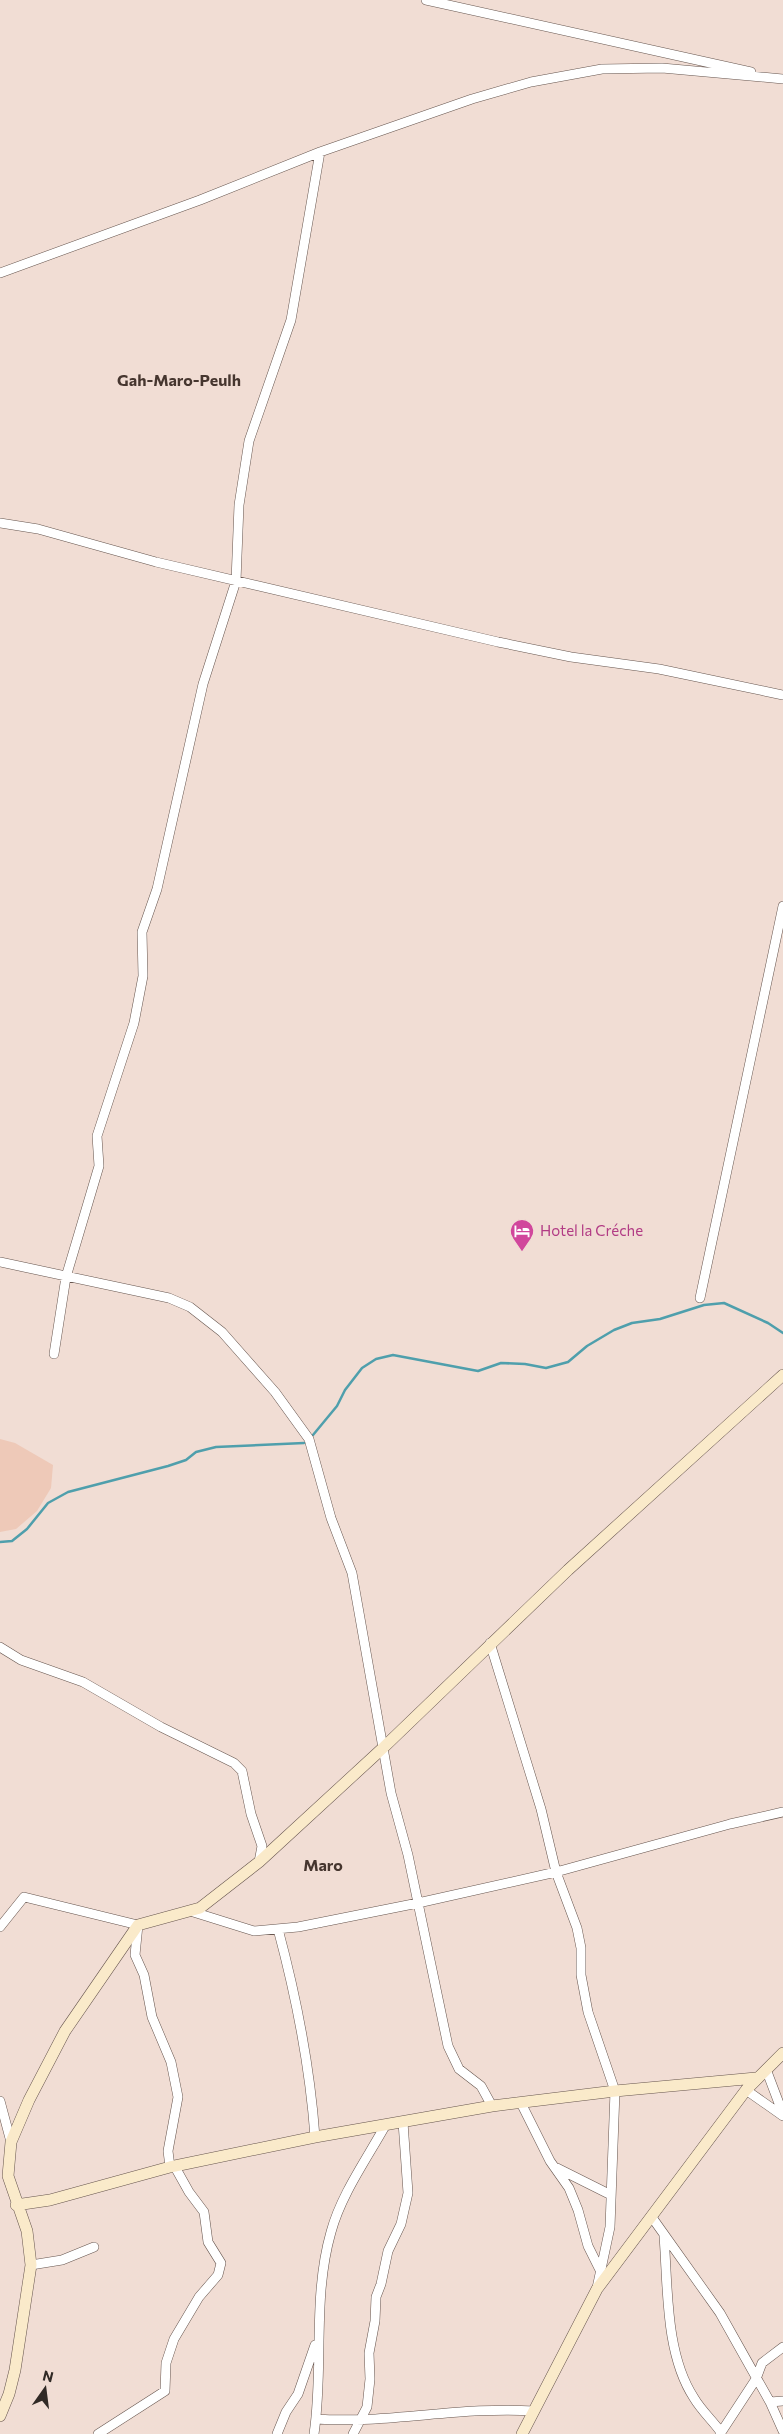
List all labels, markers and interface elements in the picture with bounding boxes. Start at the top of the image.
district label: Gah-Maro-Peulh [117,370,241,389]
hotel icon: Hotel la Créche [509,1218,535,1252]
place label: Hotel la Créche [540,1221,643,1239]
district label: Maro [303,1855,343,1874]
north arrow [20,2364,70,2414]
text: N [41,2366,55,2385]

